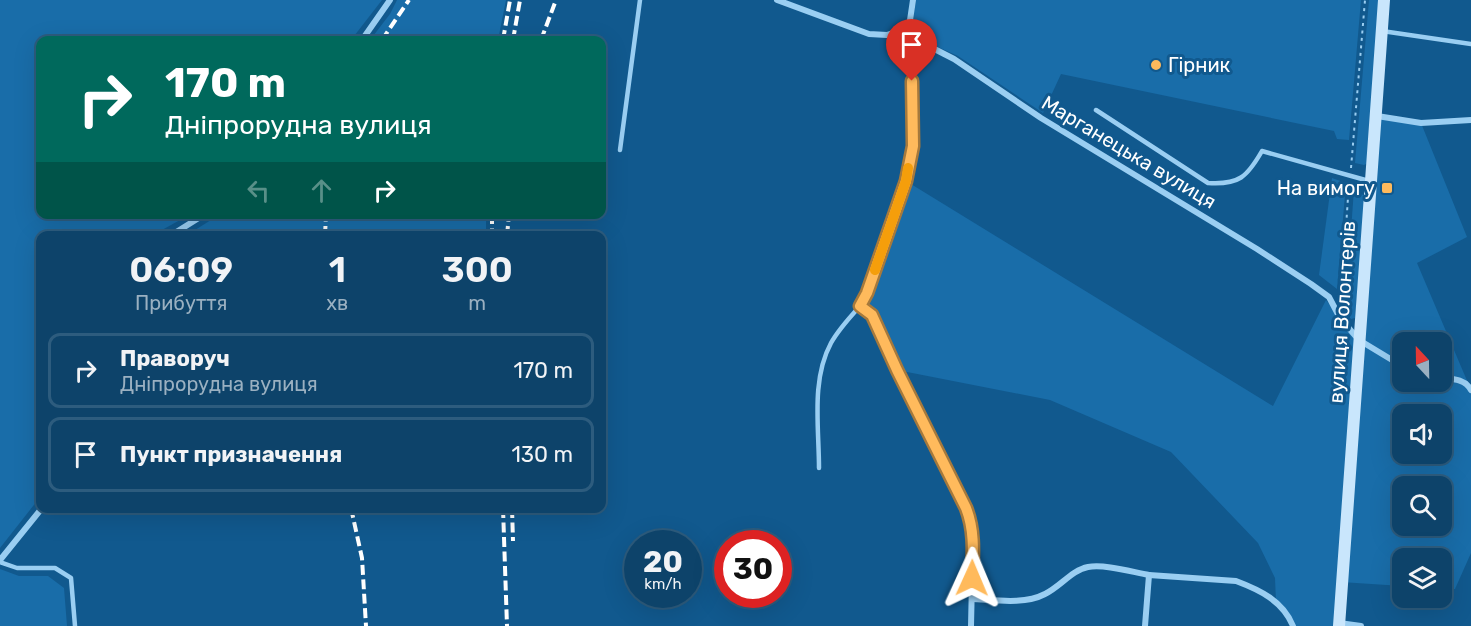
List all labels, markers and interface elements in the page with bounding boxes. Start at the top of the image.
pin [886,19,937,81]
icon: arrive [895,28,928,61]
place label: Гірник [1168,53,1231,77]
text: 170 m [165,58,286,108]
marker: Гірник [1149,58,1163,72]
icon: right [66,60,144,138]
street label: Марганецька вулиця [1037,90,1221,214]
text: Дніпрорудна вулиця [165,109,432,141]
icon: left [242,174,275,207]
icon: ahead [305,174,338,207]
icon: right [368,174,401,207]
place label: На вимогу [1277,176,1375,200]
marker: На вимогу [1380,181,1394,195]
street label: вулиця Волонтерів [1324,220,1360,404]
text: 06:09 [129,248,233,291]
text: 1 [329,248,346,291]
text: 300 [442,248,513,291]
text: Прибуття [135,291,227,315]
text: хв [326,291,348,315]
text: m [468,291,486,315]
north arrow [1392,332,1452,392]
map controls [1392,332,1452,608]
text: Праворуч [120,345,230,372]
icon: right [69,354,102,387]
text: 170 m [513,357,573,384]
text: Дніпрорудна вулиця [120,372,318,396]
button: sound [1392,404,1452,464]
icon: arrive [69,438,102,471]
text: Пункт призначення [120,441,342,468]
text: 130 m [511,441,573,468]
button: search [1392,476,1452,536]
speed limit sign: 30 [714,530,792,608]
text: 20 [643,544,683,580]
position arrow [940,546,1004,610]
button: layers [1392,548,1452,608]
text: km/h [644,575,682,593]

